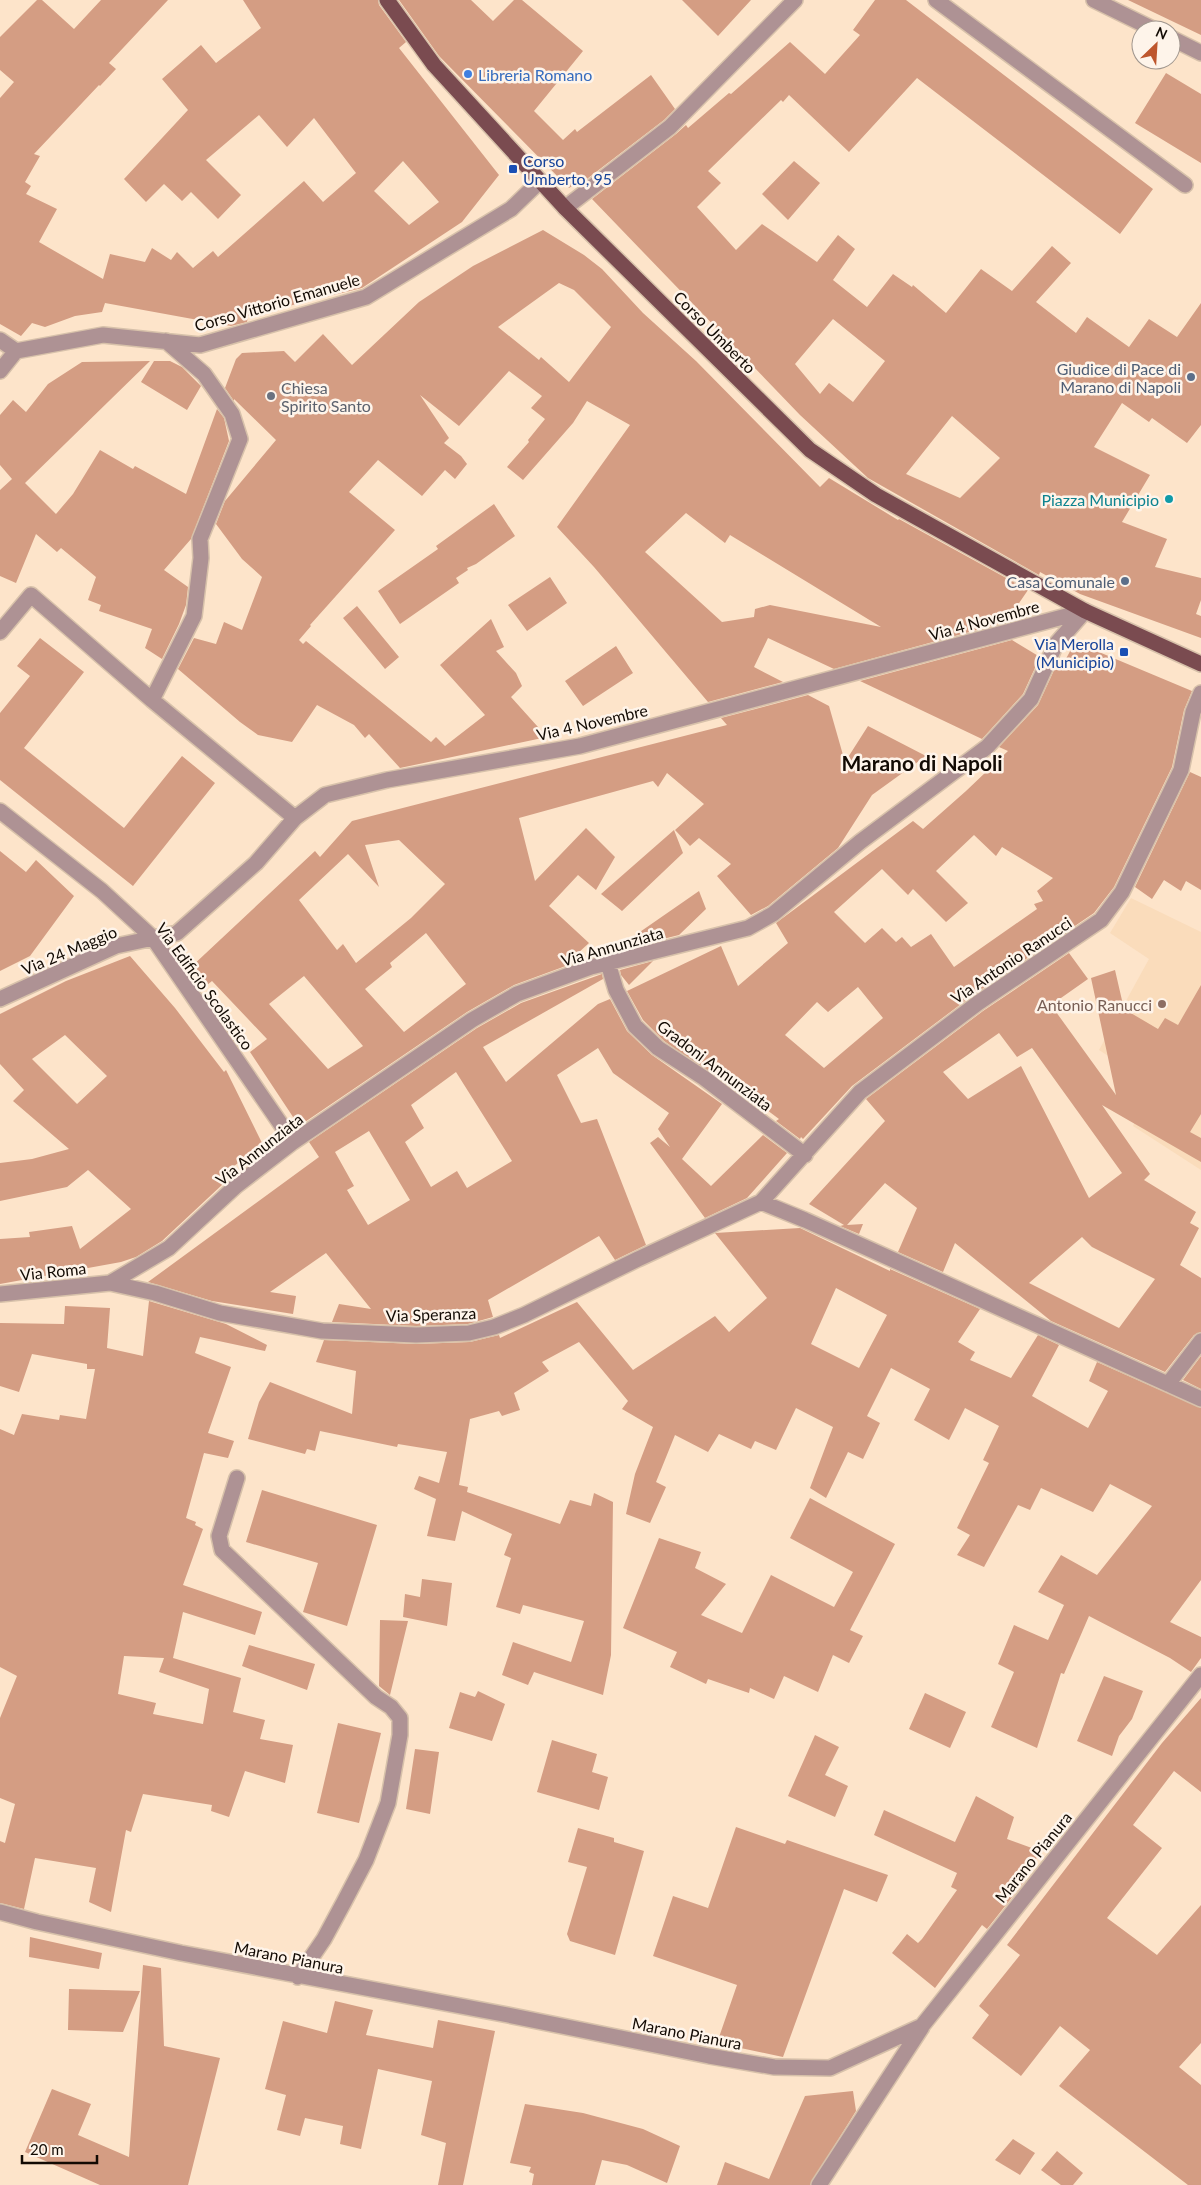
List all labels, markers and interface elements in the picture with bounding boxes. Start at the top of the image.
north arrow [1131,20,1181,70]
text: N [1153,23,1170,43]
place label: Libreria Romano [478,65,592,84]
marker: Libreria Romano [462,68,474,80]
place label: Corso Umberto, 95 [523,151,612,188]
marker: Corso Umberto, 95 [507,163,519,175]
street label: Corso Vittorio Emanuele [192,269,362,335]
street label: Corso Umberto [670,287,760,377]
place label: Giudice di Pace di Marano di Napoli [1057,359,1181,396]
marker: Giudice di Pace di Marano di Napoli [1185,371,1197,383]
place label: Chiesa Spirito Santo [281,378,371,415]
marker: Chiesa Spirito Santo [265,390,277,402]
place label: Piazza Municipio [1041,490,1159,509]
marker: Piazza Municipio [1163,493,1175,505]
place label: Casa Comunale [1007,572,1115,591]
marker: Casa Comunale [1119,575,1131,587]
street label: Via 4 Novembre [927,596,1041,644]
place label: Via Merolla (Municipio) [1034,634,1114,671]
marker: Via Merolla (Municipio) [1118,646,1130,658]
street label: Via 4 Novembre [535,700,649,744]
district label: Marano di Napoli [841,750,1003,775]
street label: Via Antonio Ranucci [947,913,1075,1007]
street label: Via Edificio Scolastico [152,919,258,1053]
street label: Via 24 Maggio [19,921,119,979]
street label: Via Annunziata [559,922,665,970]
place label: Antonio Ranucci [1037,995,1152,1014]
marker: Antonio Ranucci [1156,998,1168,1010]
street label: Gradoni Annunziata [654,1016,776,1114]
street label: Via Annunziata [212,1109,306,1189]
street label: Via Roma [19,1258,87,1284]
street label: Via Speranza [385,1303,477,1325]
street label: Marano Pianura [991,1808,1075,1906]
street label: Marano Pianura [233,1937,345,1977]
street label: Marano Pianura [631,2013,743,2053]
scale bar [22,2132,98,2164]
text: 20 m [30,2140,64,2158]

